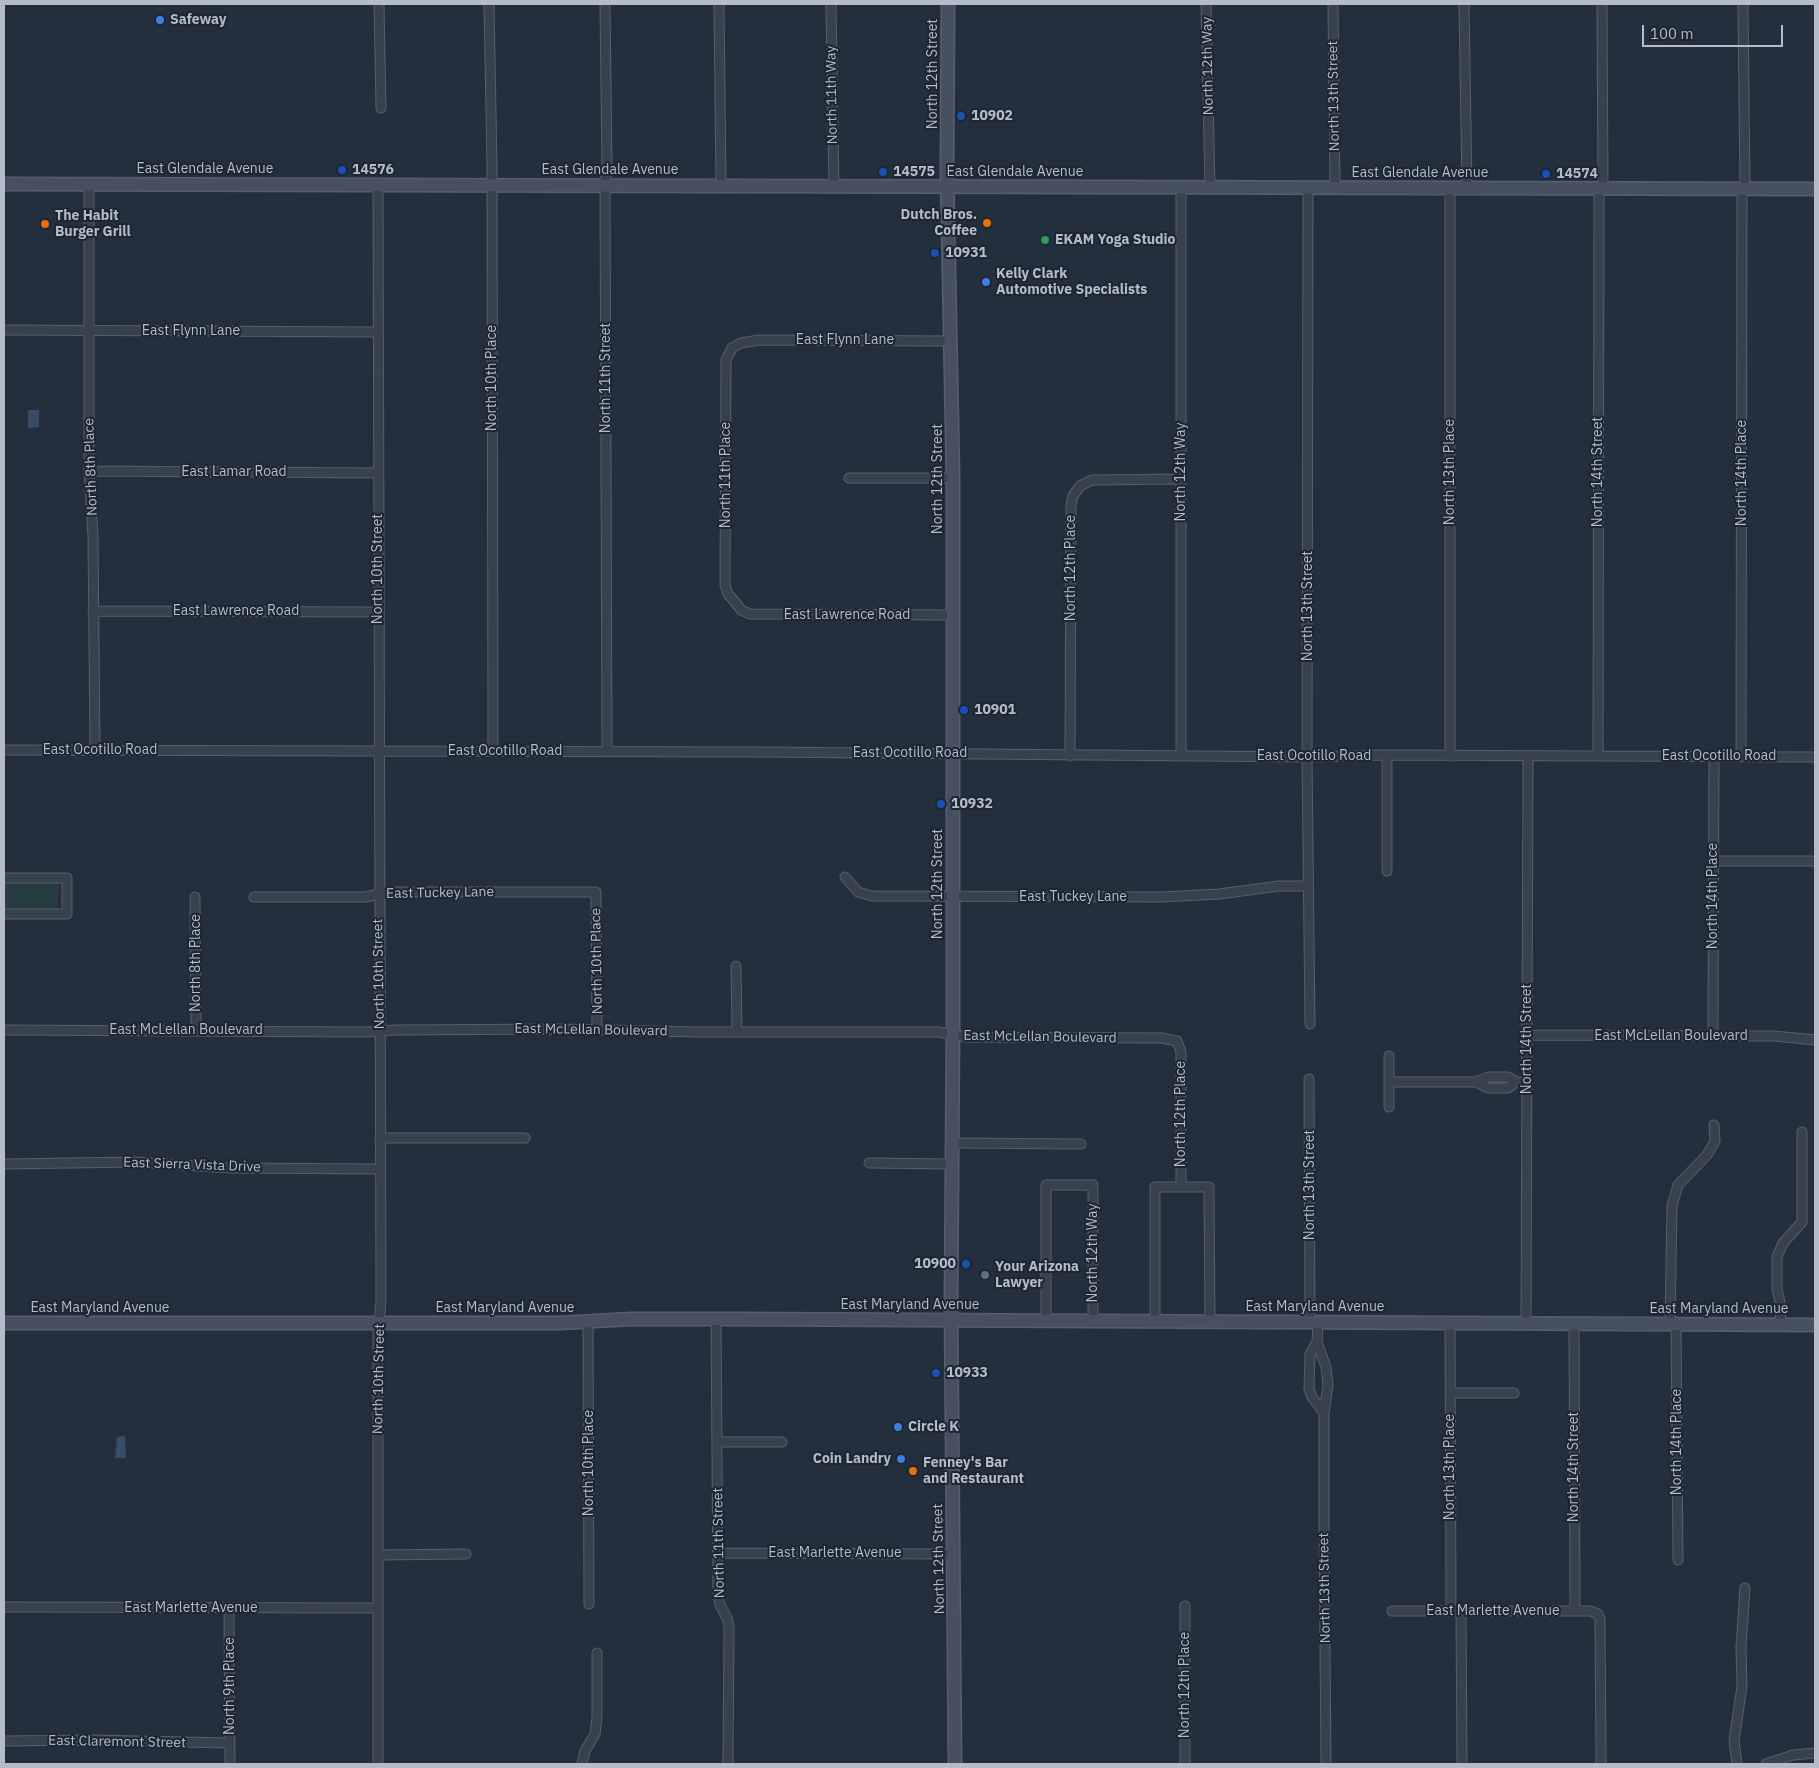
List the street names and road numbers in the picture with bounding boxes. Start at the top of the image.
street label: North 12th Way [1199,16,1217,116]
street label: North 12th Street [925,19,941,129]
street label: North 13th Street [1325,41,1343,151]
street label: North 11th Way [823,45,841,145]
street label: East Glendale Avenue [137,161,273,177]
street label: East Glendale Avenue [542,162,678,178]
street label: East Glendale Avenue [947,164,1083,180]
street label: East Glendale Avenue [1352,165,1488,181]
street label: East Flynn Lane [142,323,240,339]
street label: North 11th Street [598,323,614,433]
street label: North 10th Place [484,325,500,431]
street label: East Flynn Lane [796,332,894,348]
street label: North 14th Street [1590,417,1606,527]
street label: North 8th Place [81,418,101,516]
street label: North 13th Place [1442,419,1458,525]
street label: North 14th Place [1734,420,1750,526]
street label: North 11th Place [718,422,734,528]
street label: North 12th Way [1173,423,1189,521]
street label: North 12th Street [930,424,946,534]
street label: East Lamar Road [181,464,287,480]
street label: North 10th Street [370,514,386,624]
street label: North 12th Place [1063,515,1079,621]
street label: North 13th Street [1300,551,1316,661]
street label: East Lawrence Road [173,603,299,619]
street label: East Lawrence Road [784,607,910,623]
street label: East Ocotillo Road [43,742,157,758]
street label: East Ocotillo Road [448,743,562,759]
street label: East Ocotillo Road [853,745,967,761]
street label: East Ocotillo Road [1257,748,1371,764]
street label: East Ocotillo Road [1662,748,1776,764]
street label: North 12th Street [930,829,946,939]
street label: North 14th Place [1705,843,1721,949]
street label: East Tuckey Lane [386,884,494,902]
street label: East Tuckey Lane [1019,889,1127,905]
street label: North 10th Place [588,908,606,1014]
street label: North 8th Place [188,914,204,1012]
street label: North 10th Street [370,919,388,1029]
street label: North 14th Street [1519,984,1535,1094]
street label: East McLellan Boulevard [514,1020,668,1040]
street label: East McLellan Boulevard [109,1022,263,1038]
street label: East McLellan Boulevard [963,1027,1117,1047]
street label: East McLellan Boulevard [1594,1028,1748,1044]
street label: North 12th Place [1173,1061,1189,1167]
street label: North 13th Street [1302,1130,1318,1240]
street label: East Sierra Vista Drive [123,1154,261,1176]
street label: North 12th Way [1085,1204,1101,1302]
street label: East Maryland Avenue [840,1297,980,1313]
street label: East Maryland Avenue [1245,1299,1385,1315]
street label: East Maryland Avenue [30,1300,170,1316]
street label: East Maryland Avenue [435,1300,575,1316]
street label: East Maryland Avenue [1649,1301,1789,1317]
street label: North 10th Street [370,1324,388,1434]
street label: North 14th Place [1669,1389,1685,1495]
street label: North 10th Place [581,1410,597,1516]
street label: North 14th Street [1566,1412,1582,1522]
street label: North 13th Place [1442,1414,1458,1520]
street label: North 11th Street [710,1488,728,1598]
street label: North 12th Street [930,1504,948,1614]
street label: North 13th Street [1316,1533,1334,1643]
street label: East Marlette Avenue [768,1545,902,1561]
street label: East Marlette Avenue [124,1600,258,1616]
street label: East Marlette Avenue [1426,1603,1560,1619]
street label: North 12th Place [1177,1632,1193,1738]
street label: North 9th Place [222,1637,238,1735]
street label: East Claremont Street [48,1732,186,1752]

